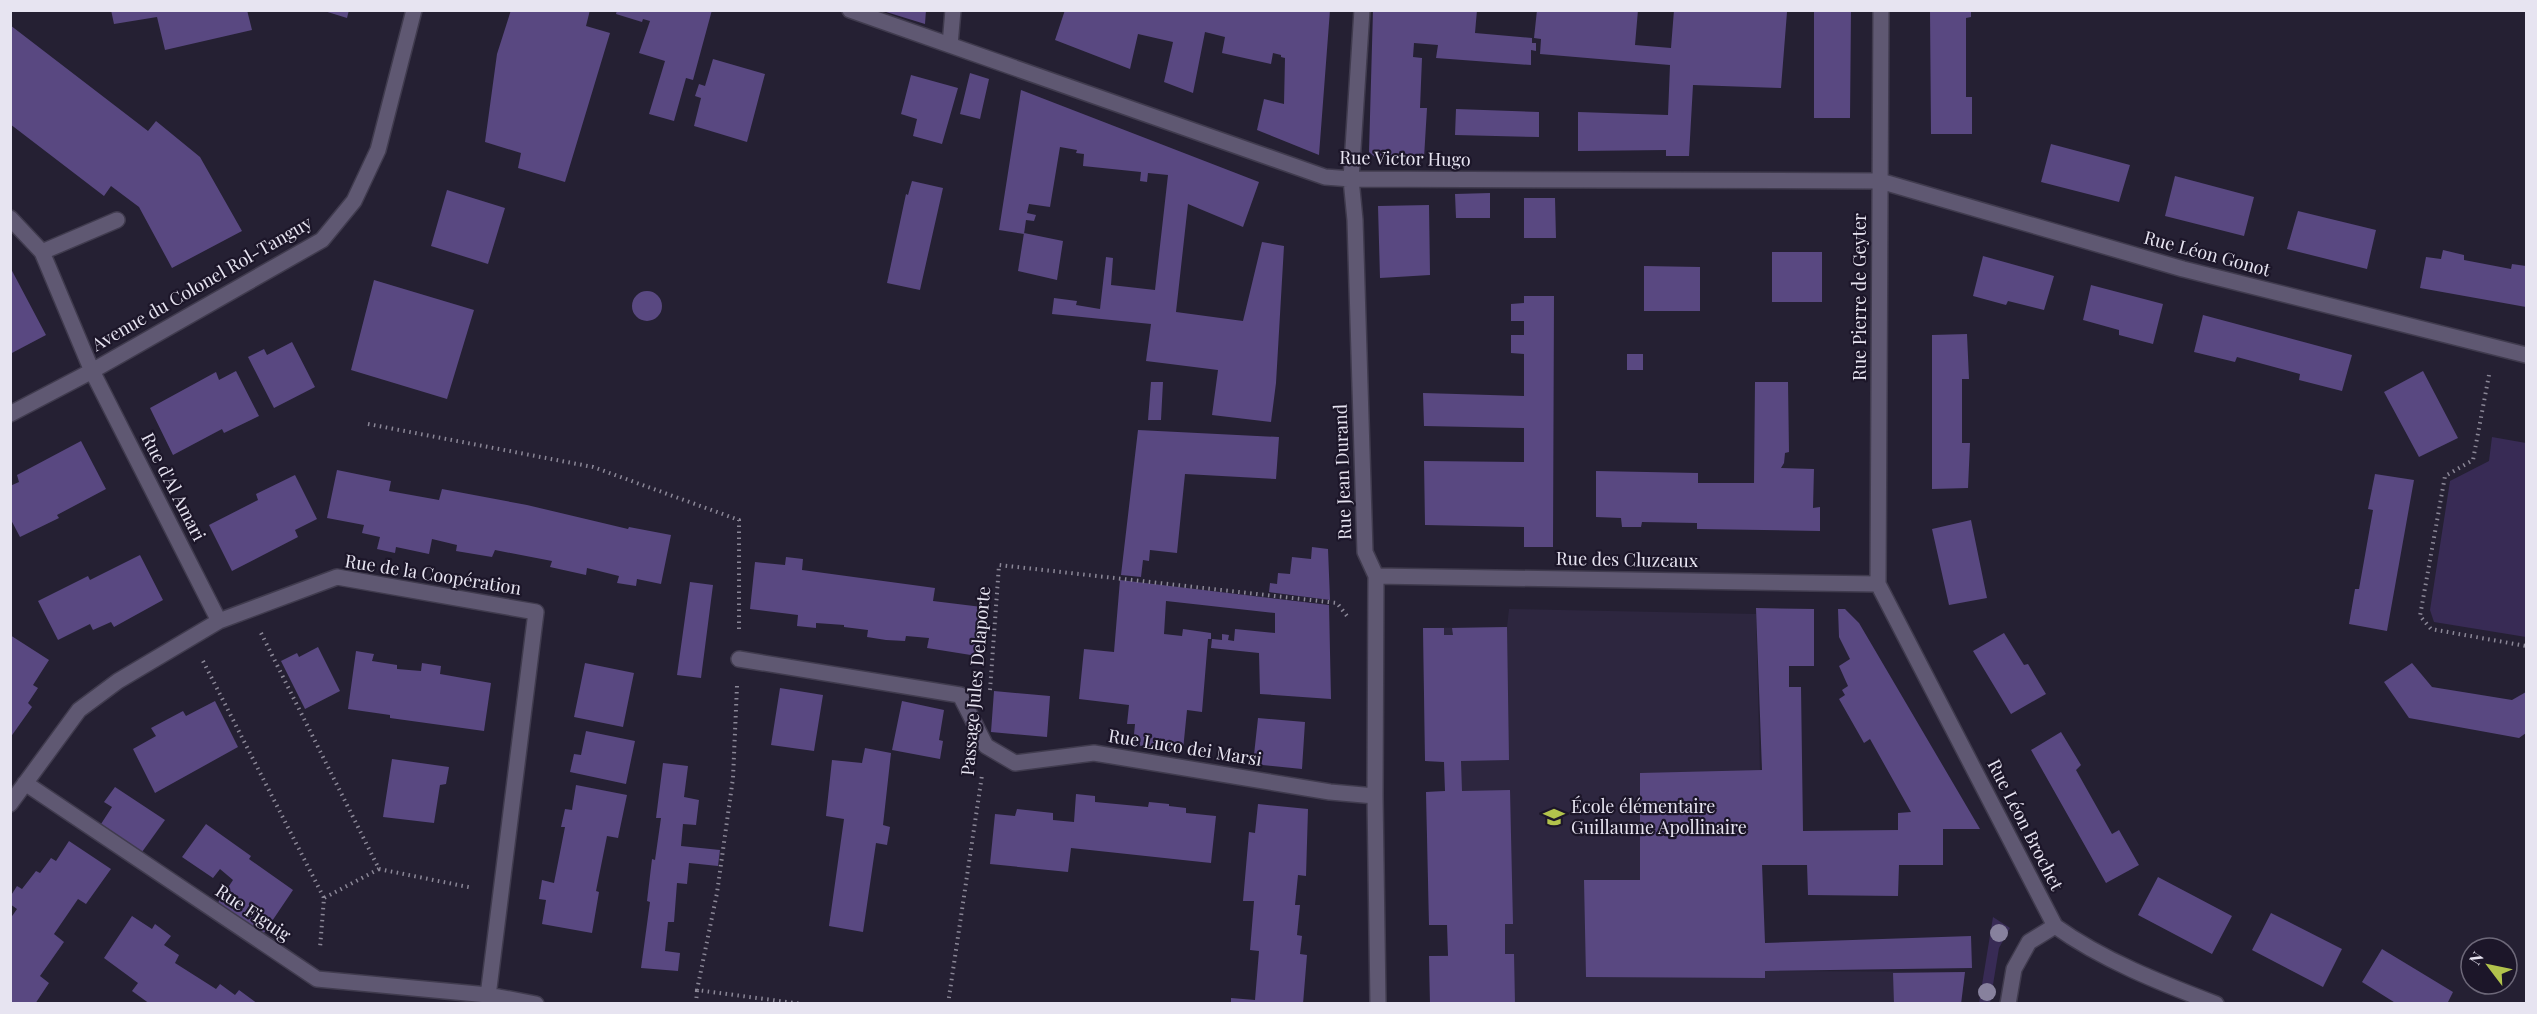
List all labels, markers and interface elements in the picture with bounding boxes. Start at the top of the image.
street label: Rue Victor Hugo [1339,145,1471,171]
street label: Avenue du Colonel Rol-Tanguy [86,210,316,357]
street label: Rue Pierre de Geyter [1847,213,1871,381]
street label: Rue Léon Gonot [2141,225,2274,282]
street label: Rue Jean Durand [1328,403,1356,541]
street label: Rue d'Al Amari [136,428,211,545]
street label: Rue des Cluzeaux [1556,546,1699,572]
street label: Rue de la Coopération [343,548,523,600]
street label: Passage Jules Delaporte [955,585,995,777]
street label: Rue Luco dei Marsi [1107,723,1264,771]
street label: Rue Léon Brochet [1983,755,2070,895]
place label: École élémentaire Guillaume Apollinaire [1571,794,1747,839]
school or university icon: École élémentaire Guillaume Apollinaire [1542,805,1566,829]
street label: Rue Figuig [211,878,296,946]
north arrow [2459,936,2519,996]
text: N [2464,947,2488,968]

